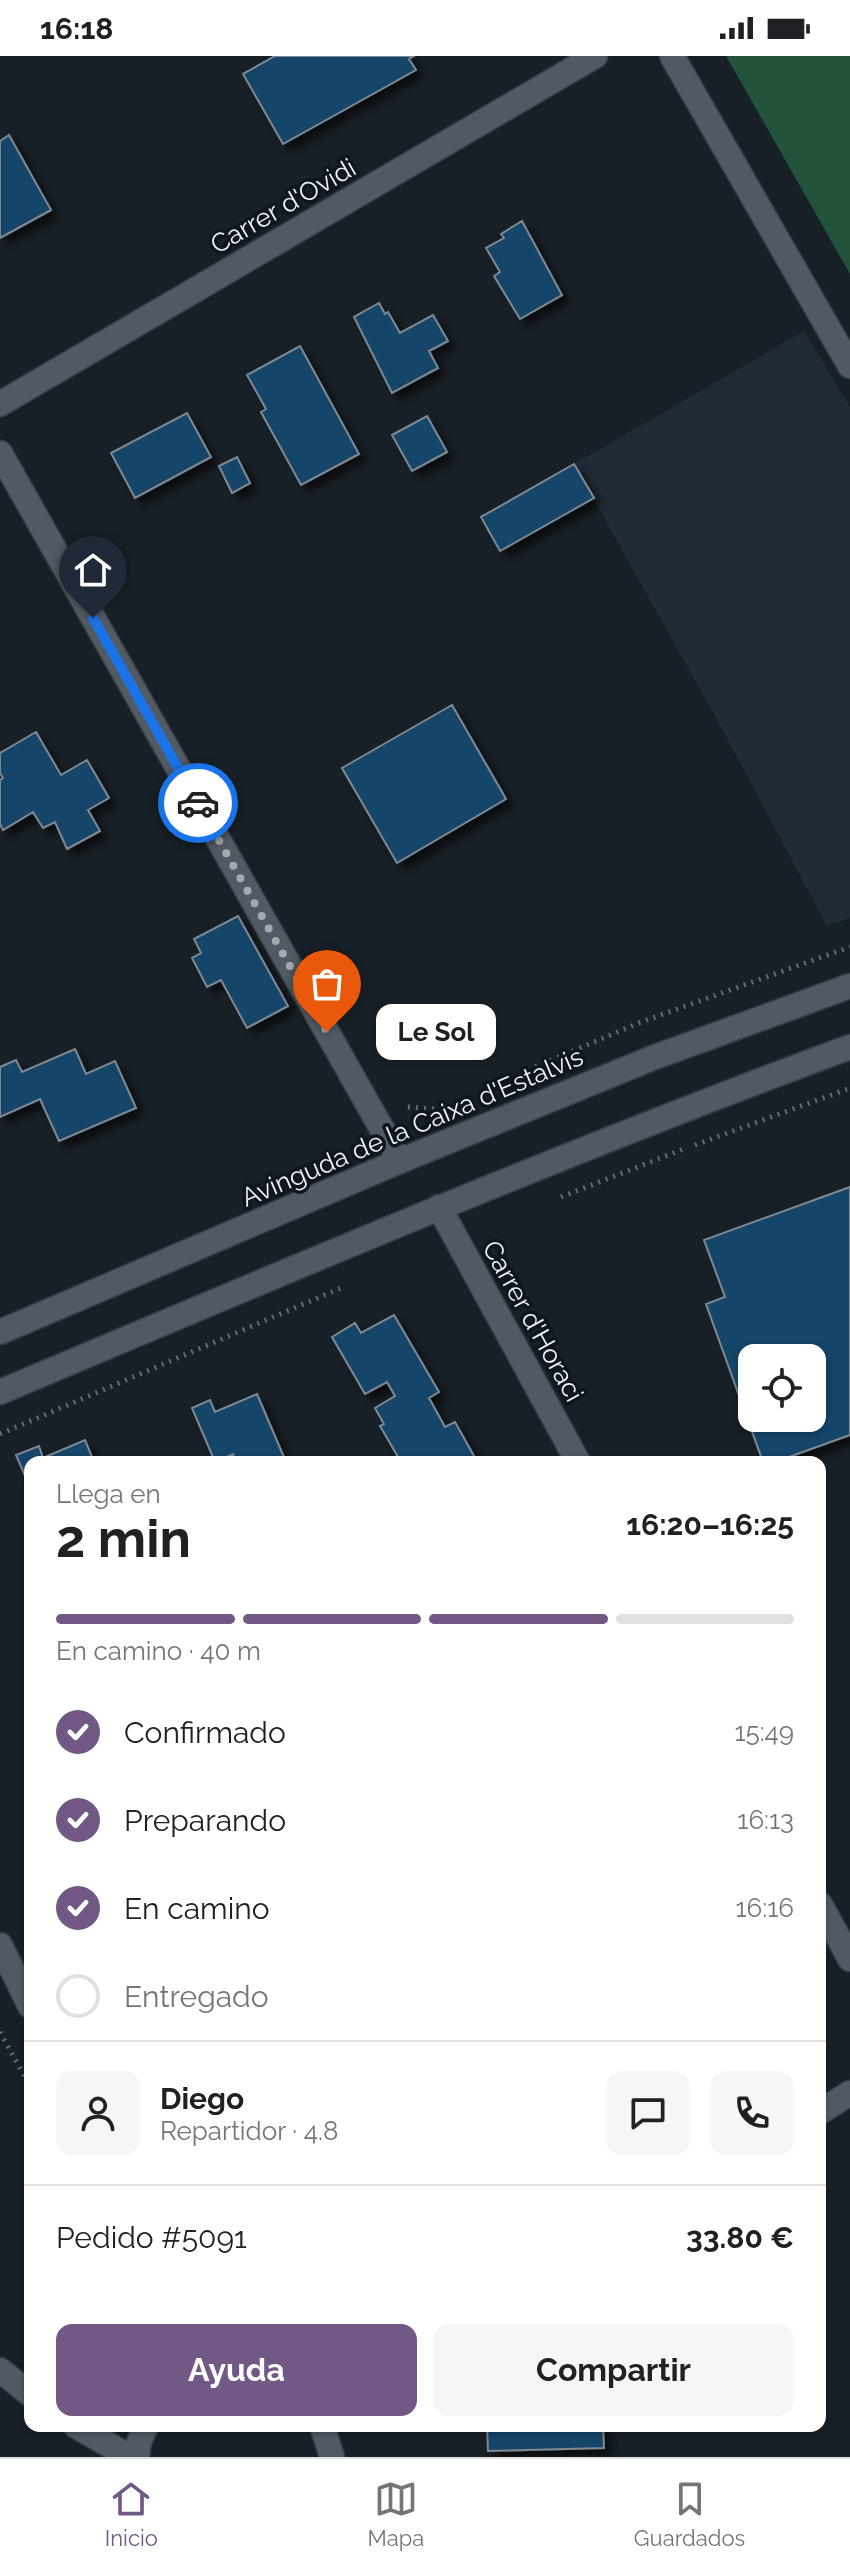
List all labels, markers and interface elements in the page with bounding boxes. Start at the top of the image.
text: 16:18 [40,11,113,46]
street label: Carrer d'Ovidi [205,152,361,260]
pin [59,536,127,618]
icon: home [71,548,115,592]
courier [158,763,238,843]
icon: car [176,781,220,825]
pin [293,950,361,1032]
icon: bag [305,962,349,1006]
callout: Le Sol [375,1004,495,1060]
text: Le Sol [398,1017,474,1047]
street label: Avinguda de la Caixa d'Estalvis [237,1041,587,1213]
street label: Carrer d'Horaci [476,1235,590,1407]
map controls [738,1344,826,1432]
button: locate [738,1344,826,1432]
text: Llega en [56,1479,161,1509]
text: 16:20–16:25 [626,1507,794,1542]
text: 2 min [56,1508,191,1569]
text: En camino · 40 m [56,1636,261,1666]
icon: check [56,1710,100,1754]
text: Confirmado [124,1715,286,1750]
text: 15:49 [734,1717,794,1747]
icon: check [56,1798,100,1842]
text: Preparando [124,1803,286,1838]
text: 16:13 [737,1805,794,1835]
icon: check [56,1886,100,1930]
text: En camino [124,1891,270,1926]
text: 16:16 [735,1893,794,1923]
text: Entregado [124,1979,269,2014]
button: person [56,2071,140,2155]
button: chat [606,2071,690,2155]
button: phone [710,2071,794,2155]
text: Diego [160,2081,244,2116]
text: Repartidor · 4.8 [160,2116,338,2146]
text: Pedido #5091 [56,2220,247,2255]
text: 33.80 € [686,2220,794,2255]
button: Ayuda [56,2324,417,2416]
button: Compartir [433,2324,794,2416]
tab: Inicio [105,2477,158,2551]
tab: Mapa [367,2477,424,2551]
tab: Guardados [634,2477,745,2551]

